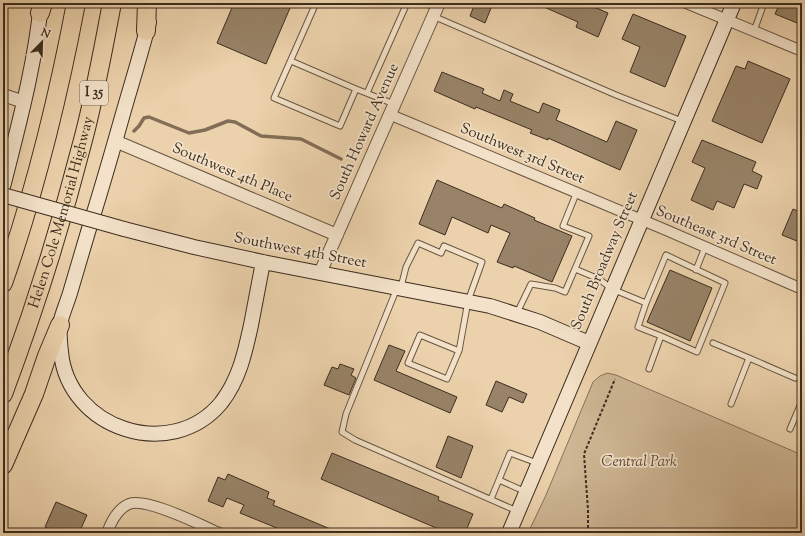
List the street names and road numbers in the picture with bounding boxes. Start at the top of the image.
street label: South Howard Avenue [325,60,405,204]
road number: I 35 [80,81,108,105]
street label: Helen Cole Memorial Highway [24,114,99,311]
street label: Southwest 3rd Street [456,118,588,190]
street label: Southwest 4th Place [168,138,296,208]
street label: South Broadway Street [566,189,644,333]
street label: Southeast 3rd Street [652,201,780,271]
street label: Southwest 4th Street [232,228,368,274]

